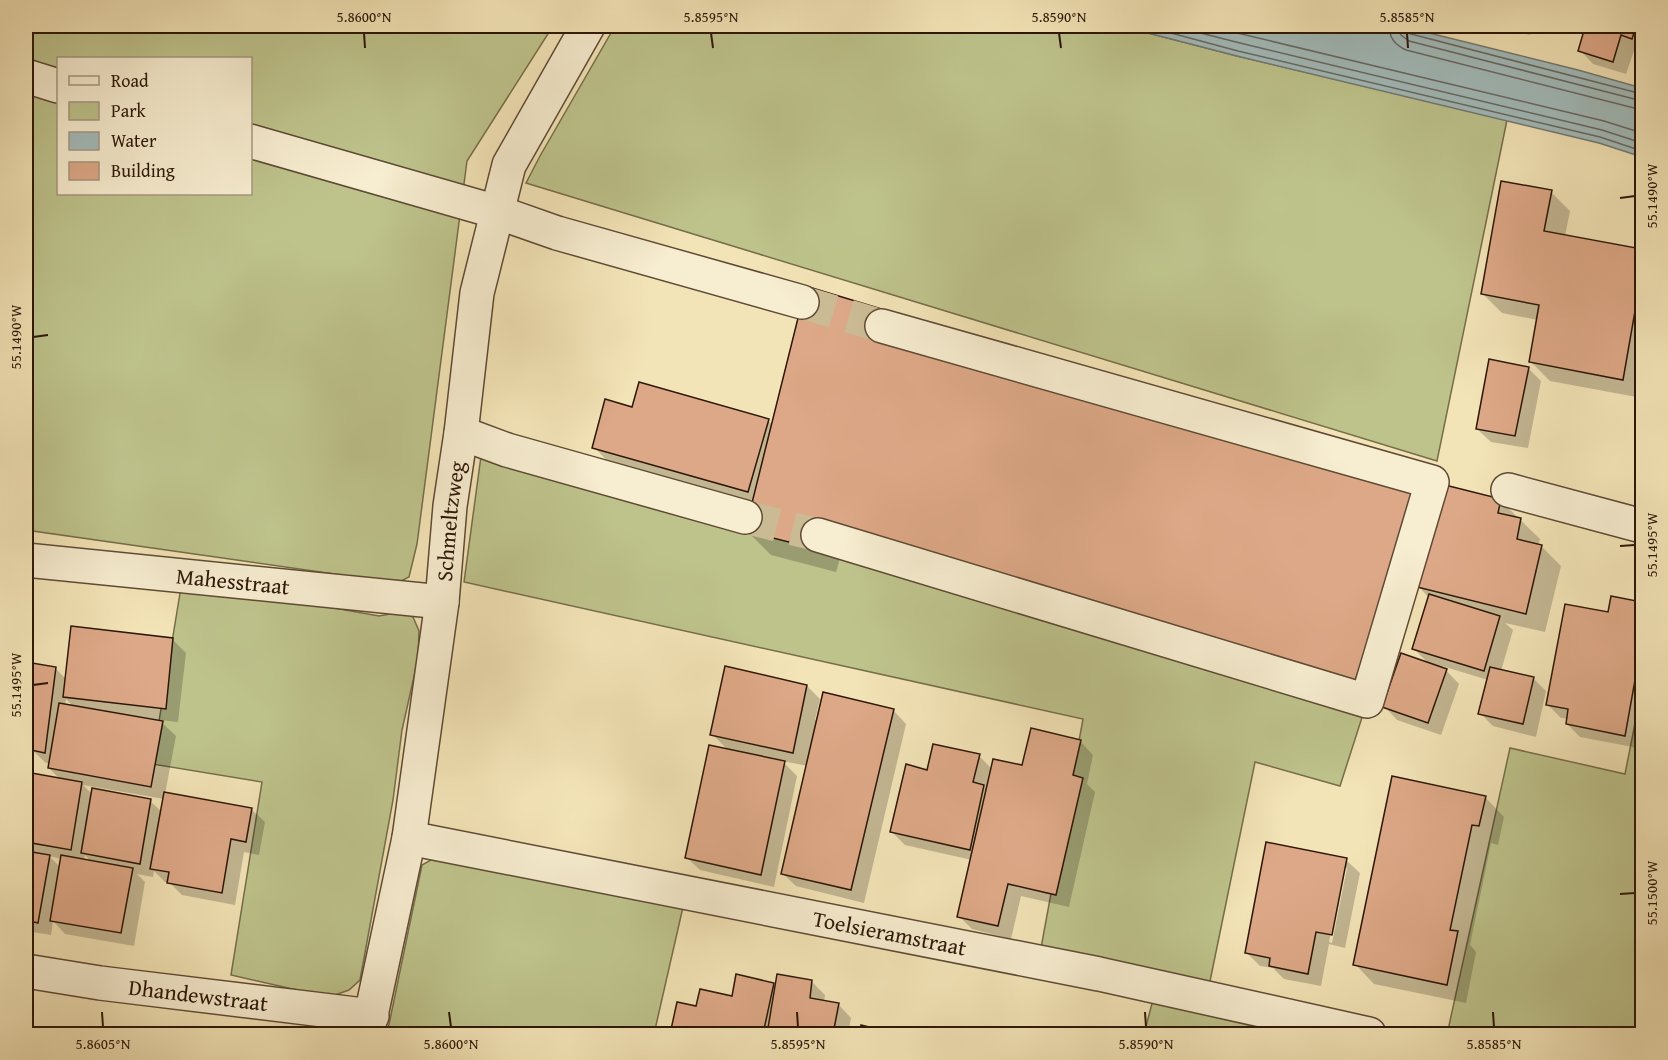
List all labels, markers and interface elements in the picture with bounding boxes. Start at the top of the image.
text: 5.8600°N [337,6,392,27]
text: 5.8595°N [684,6,739,27]
text: 5.8590°N [1032,6,1087,27]
text: 5.8585°N [1380,6,1435,27]
legend [57,57,252,195]
text: Road [111,67,149,94]
text: Park [111,97,147,124]
text: Water [111,127,157,154]
text: Building [111,157,175,184]
text: 55.1490°W [1641,163,1662,229]
text: 55.1490°W [5,304,26,370]
street label: Schmeltzweg [428,459,473,583]
text: 55.1495°W [1641,512,1662,578]
street label: Mahesstraat [175,559,291,603]
text: 55.1495°W [5,652,26,718]
text: 55.1500°W [1641,860,1662,926]
street label: Toelsieramstraat [810,902,969,964]
street label: Dhandewstraat [127,971,270,1019]
text: 5.8605°N [76,1033,131,1054]
text: 5.8600°N [424,1033,479,1054]
text: 5.8595°N [771,1033,826,1054]
text: 5.8590°N [1119,1033,1174,1054]
text: 5.8585°N [1467,1033,1522,1054]

